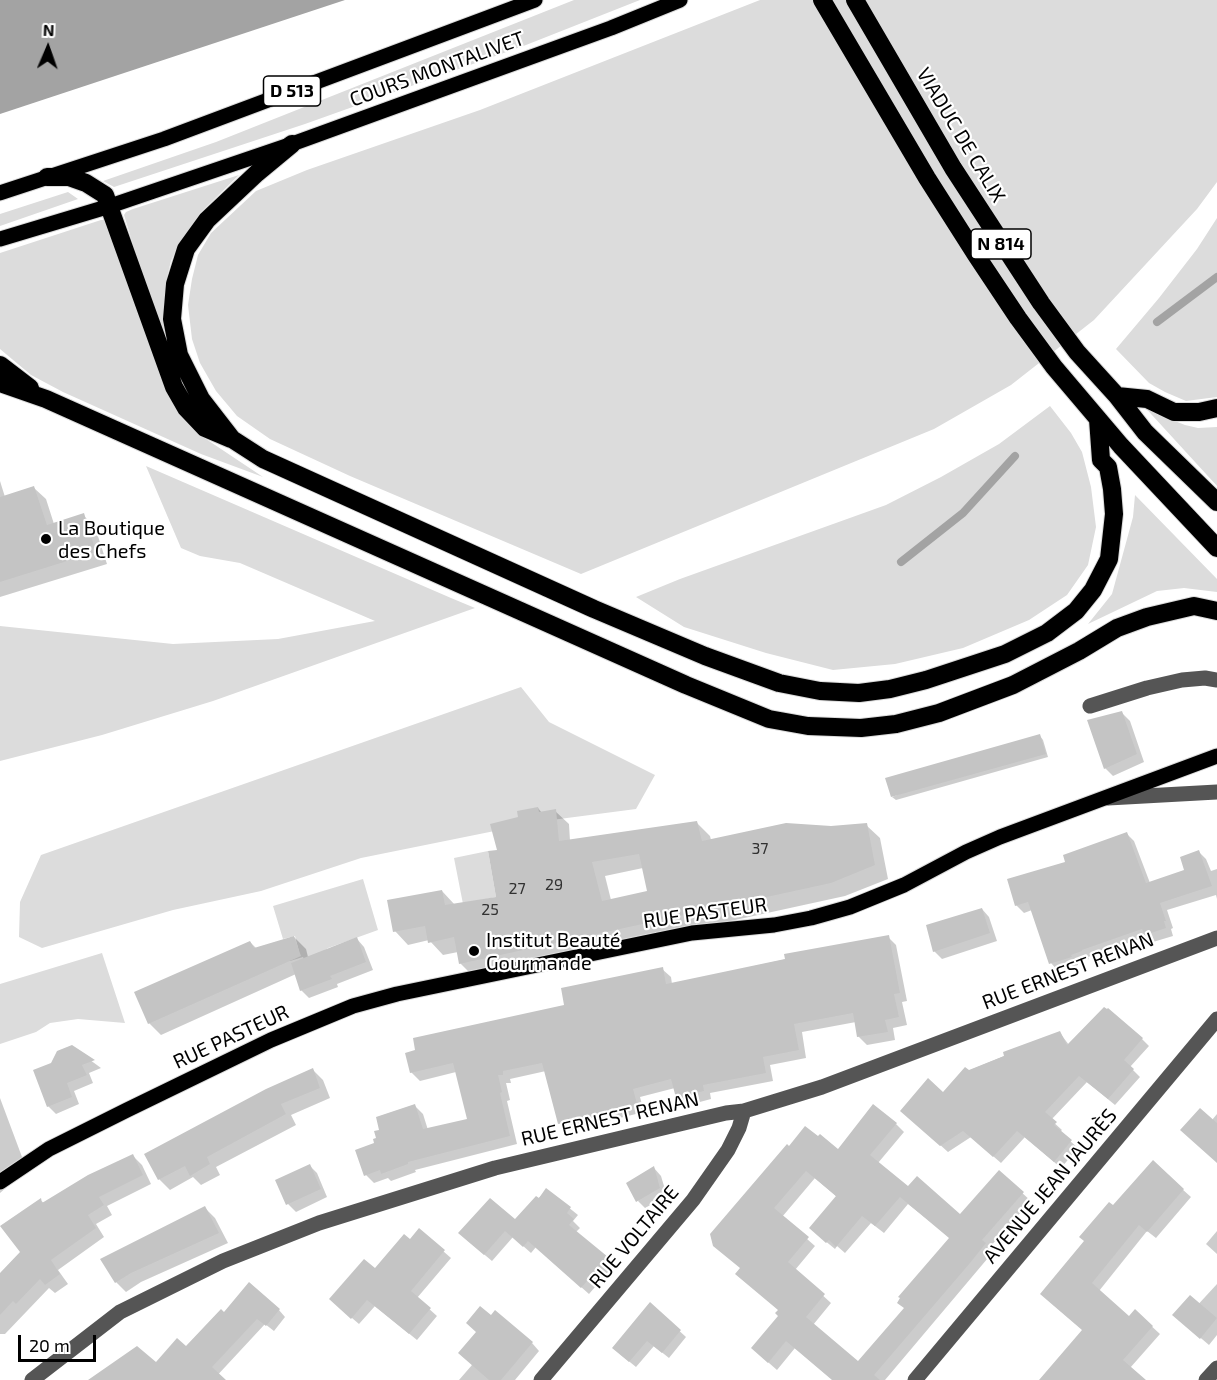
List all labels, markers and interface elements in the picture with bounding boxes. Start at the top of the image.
north arrow [18,18,78,78]
text: N [43,20,55,39]
street label: COURS MONTALIVET [346,26,528,112]
street label: VIADUC DE CALIX [911,63,1011,207]
road number: D 513 [264,76,320,106]
road number: N 814 [971,229,1031,259]
place label: La Boutique des Chefs [58,516,165,563]
marker: La Boutique des Chefs [39,532,53,546]
house number: 37 [751,839,769,859]
house number: 29 [545,875,563,895]
house number: 27 [508,879,526,899]
street label: RUE PASTEUR [642,892,768,934]
house number: 25 [481,900,499,920]
street label: RUE ERNEST RENAN [979,927,1157,1015]
place label: Institut Beauté Gourmande [486,928,621,975]
marker: Institut Beauté Gourmande [467,944,481,958]
street label: RUE PASTEUR [169,1000,293,1074]
street label: RUE ERNEST RENAN [519,1087,701,1151]
street label: AVENUE JEAN JAURÈS [978,1104,1122,1268]
street label: RUE VOLTAIRE [584,1181,684,1293]
scale bar [21,1323,99,1361]
text: 20 m [29,1334,70,1356]

